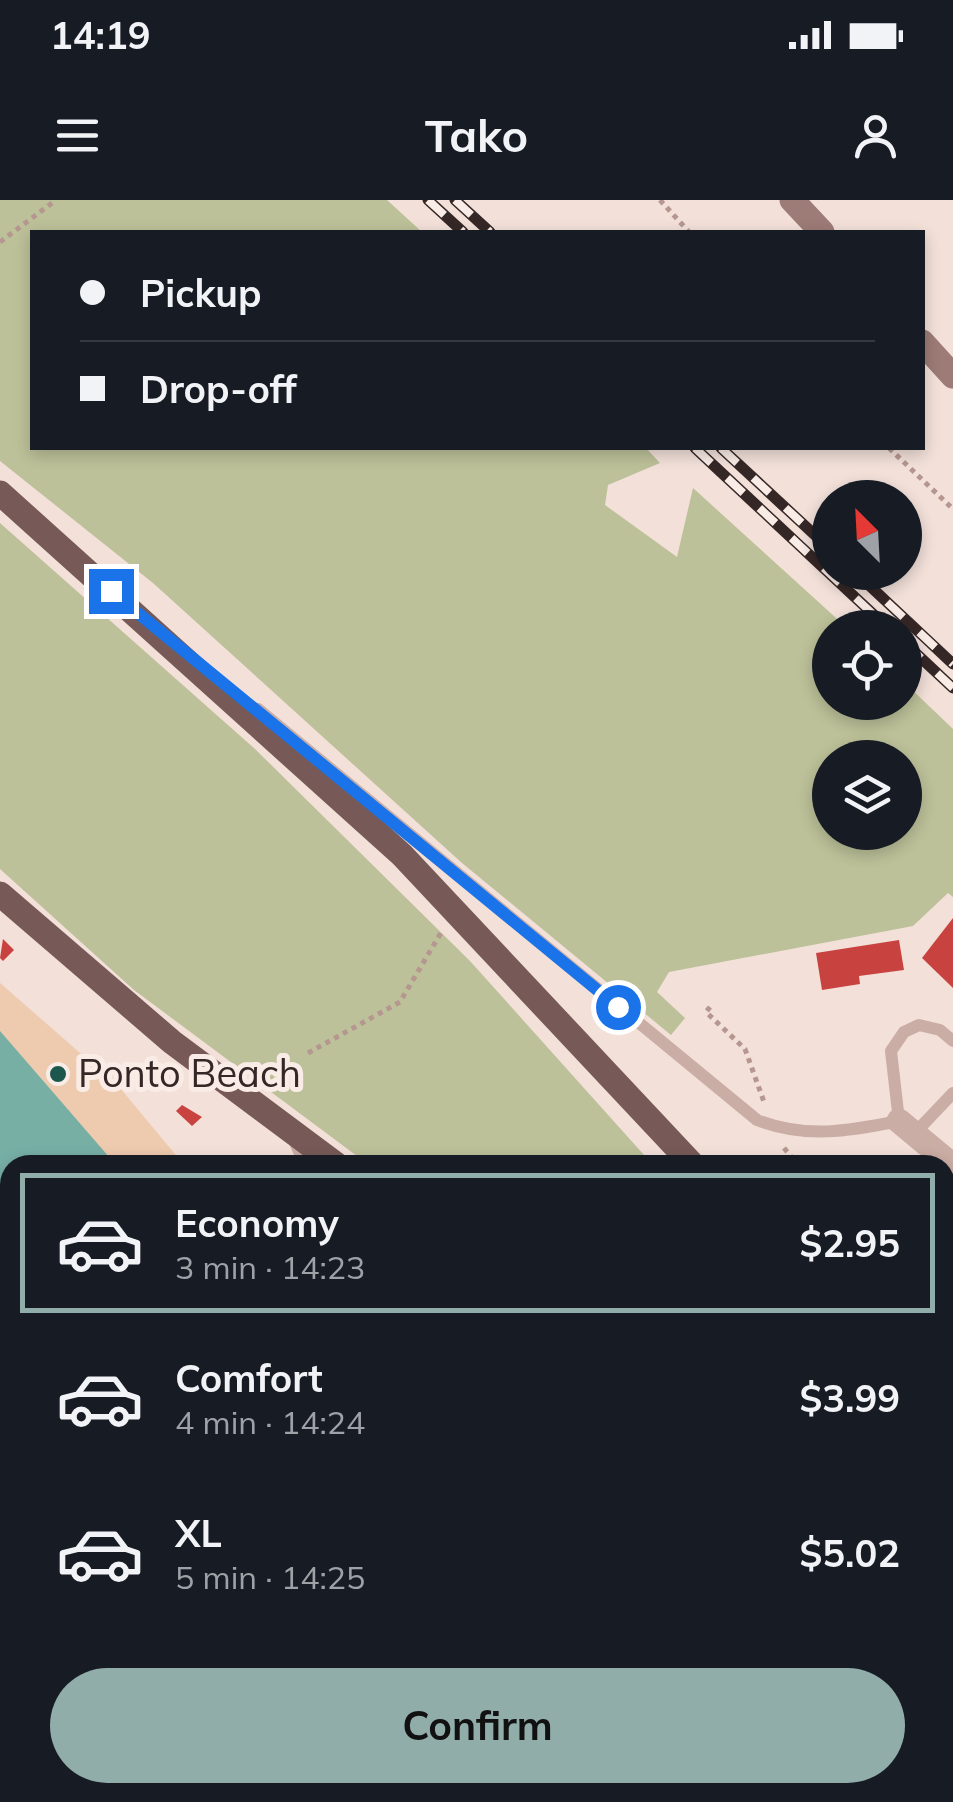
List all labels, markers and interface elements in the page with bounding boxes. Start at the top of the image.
text: 14:19 [50,11,151,59]
text: Tako [425,107,528,163]
icon: menu [50,108,105,163]
icon: person [848,108,903,163]
text: Pickup [140,269,262,317]
text: Drop-off [140,365,297,413]
north arrow [812,480,922,590]
map controls [812,480,922,850]
route end [89,569,134,614]
button: locate [812,610,922,720]
button: layers [812,740,922,850]
route start [596,985,641,1030]
place label: Ponto Beach [78,1049,301,1097]
marker: Ponto Beach [47,1063,69,1085]
icon: car [55,1198,145,1288]
text: Economy [175,1199,339,1247]
text: $2.95 [799,1219,900,1267]
text: 3 min · 14:23 [175,1247,365,1287]
icon: car [55,1353,145,1443]
text: Comfort [175,1354,323,1402]
text: $3.99 [799,1374,900,1422]
text: 4 min · 14:24 [175,1402,365,1442]
icon: car [55,1508,145,1598]
text: XL [175,1509,222,1557]
text: $5.02 [799,1529,900,1577]
text: 5 min · 14:25 [175,1557,365,1597]
button: Confirm [50,1668,905,1783]

